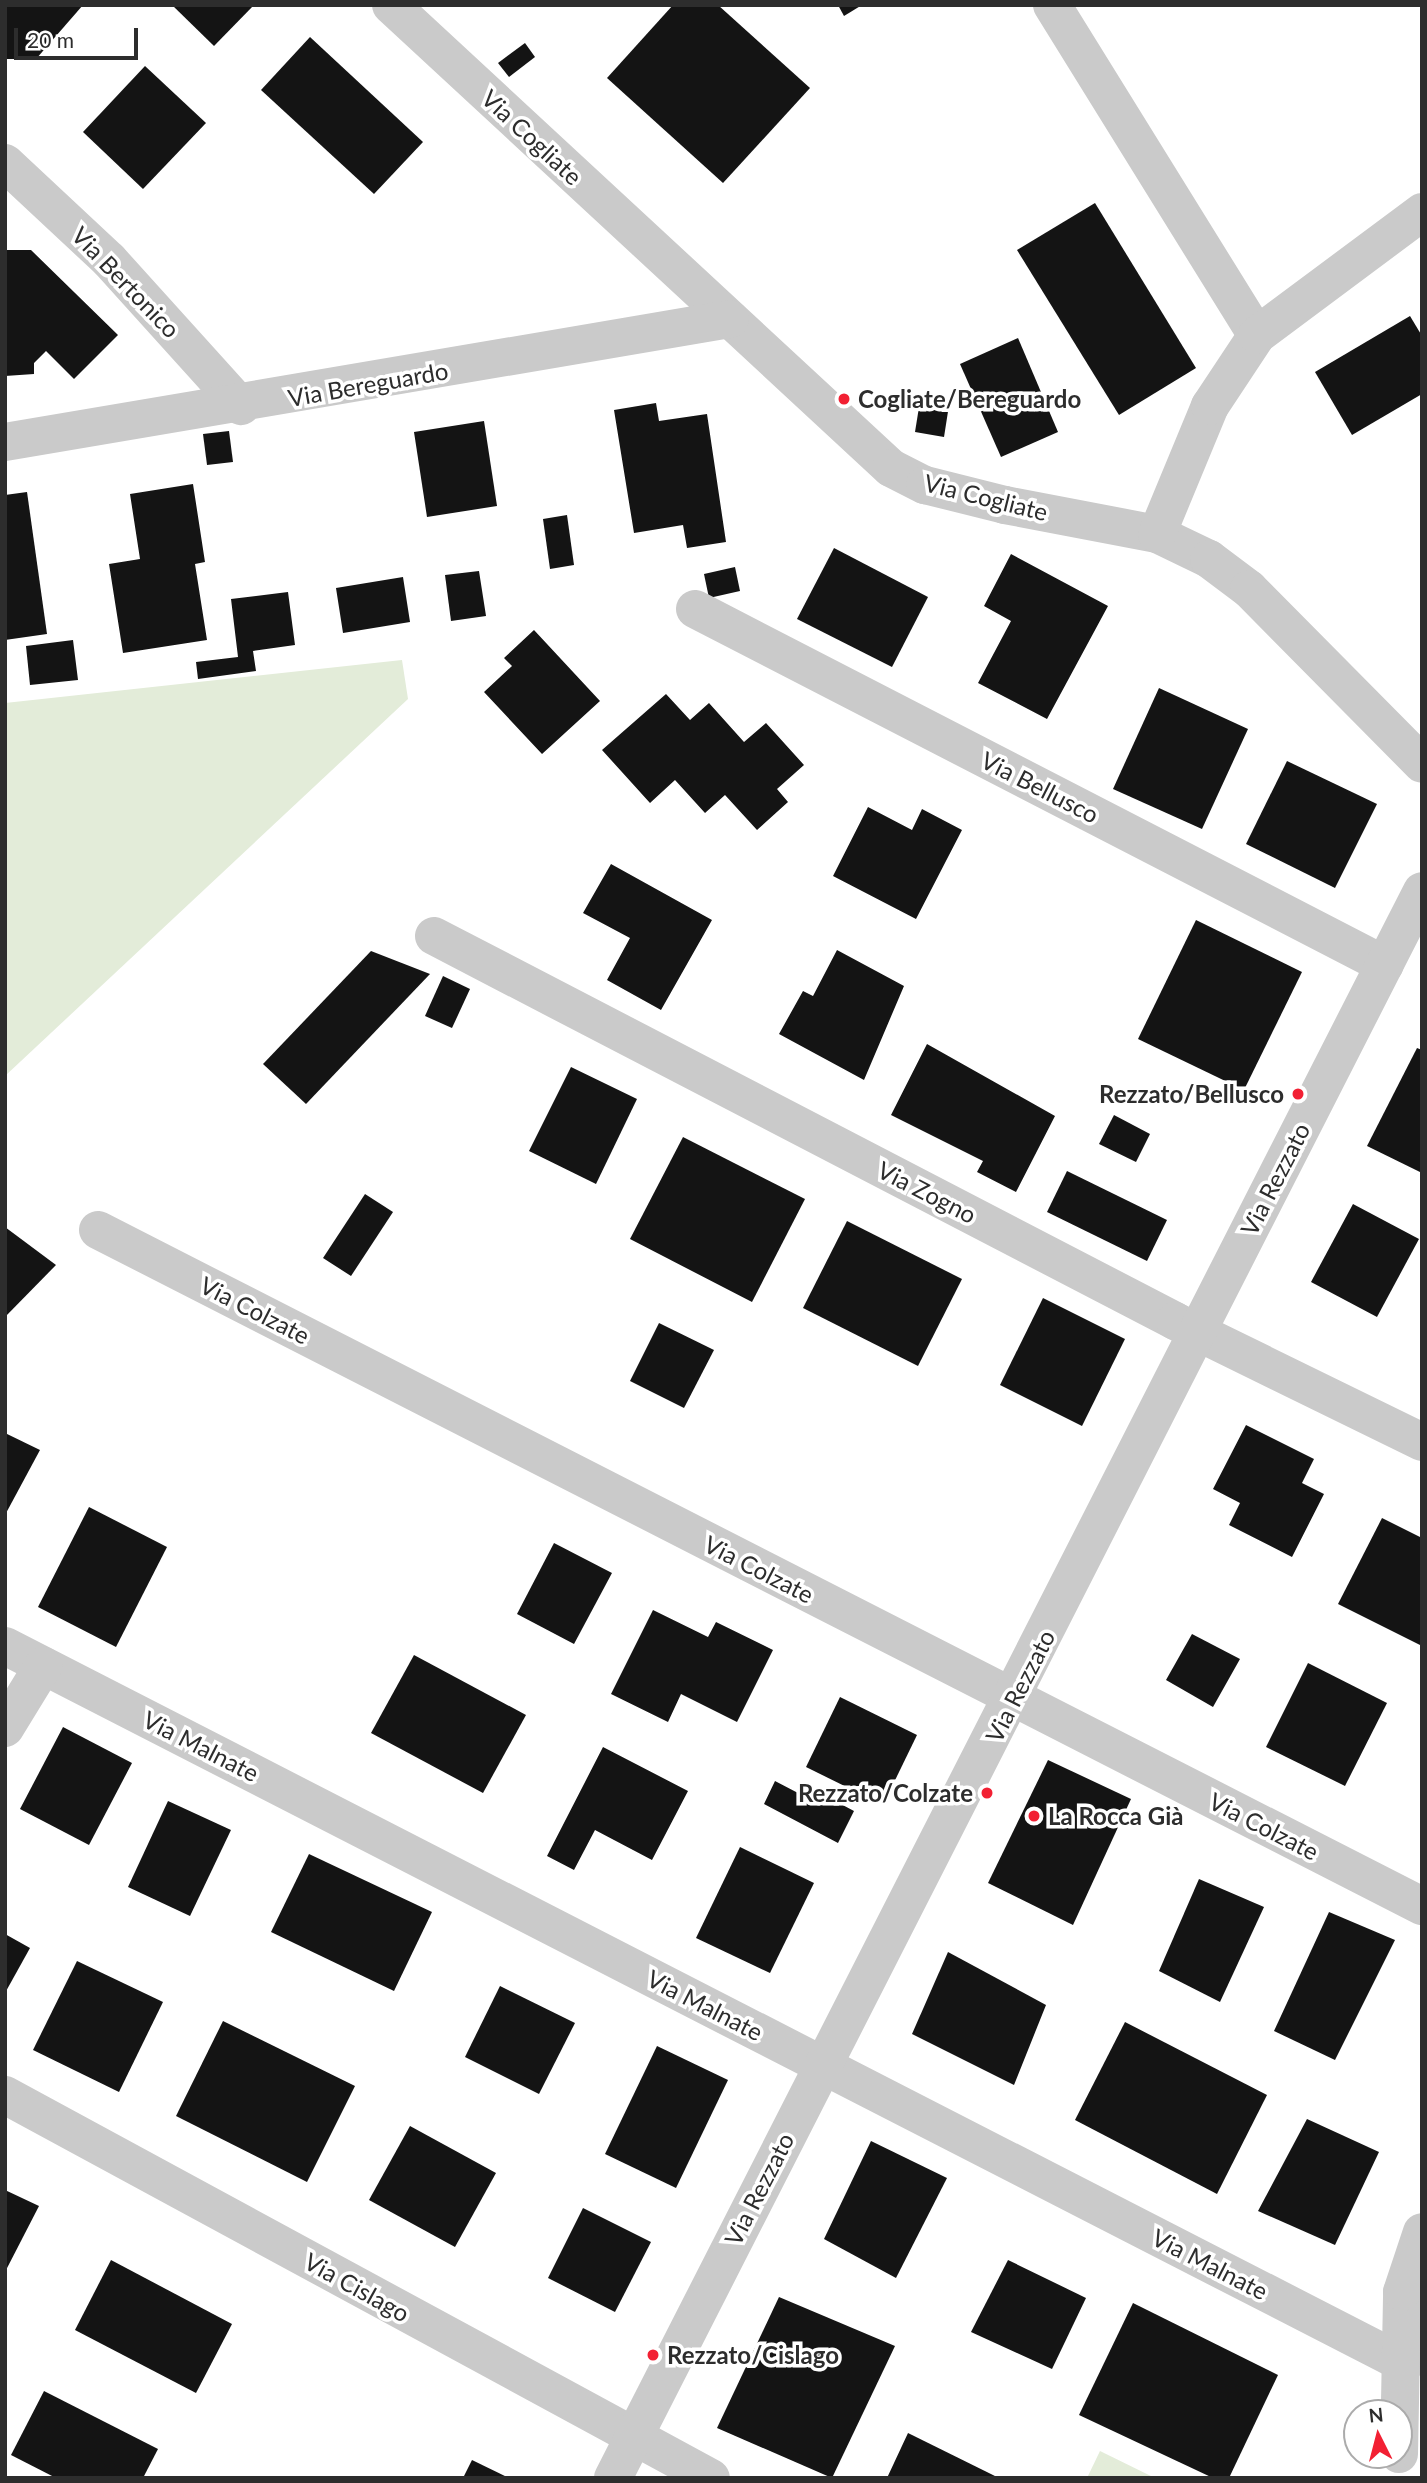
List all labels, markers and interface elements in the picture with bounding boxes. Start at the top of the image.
scale bar [18,14,142,58]
text: 20 m [27,27,74,52]
street label: Via Cogliate [476,83,588,191]
street label: Via Bertonico [66,221,186,343]
street label: Via Bereguardo [286,356,450,412]
place label: Cogliate/Bereguardo [858,385,1081,413]
marker: Cogliate/Bereguardo [836,391,852,407]
street label: Via Cogliate [921,468,1051,526]
street label: Via Bellusco [976,745,1104,829]
place label: Rezzato/Bellusco [1099,1080,1284,1108]
marker: Rezzato/Bellusco [1290,1086,1306,1102]
street label: Via Rezzato [1234,1118,1316,1240]
street label: Via Zogno [873,1155,981,1229]
street label: Via Colzate [195,1270,315,1350]
street label: Via Colzate [699,1529,819,1609]
street label: Via Rezzato [979,1625,1061,1747]
street label: Via Malnate [138,1705,264,1787]
place label: Rezzato/Colzate [798,1779,973,1807]
marker: Rezzato/Colzate [979,1785,995,1801]
street label: Via Colzate [1204,1786,1324,1866]
place label: La Rocca Già [1048,1802,1183,1830]
marker: La Rocca Già [1026,1808,1042,1824]
street label: Via Malnate [642,1964,768,2046]
street label: Via Rezzato [718,2128,800,2250]
street label: Via Malnate [1147,2223,1273,2305]
street label: Via Cislago [299,2246,415,2328]
place label: Rezzato/Cislago [667,2341,839,2369]
marker: Rezzato/Cislago [645,2347,661,2363]
north arrow [1343,2399,1413,2469]
text: N [1367,2402,1384,2427]

